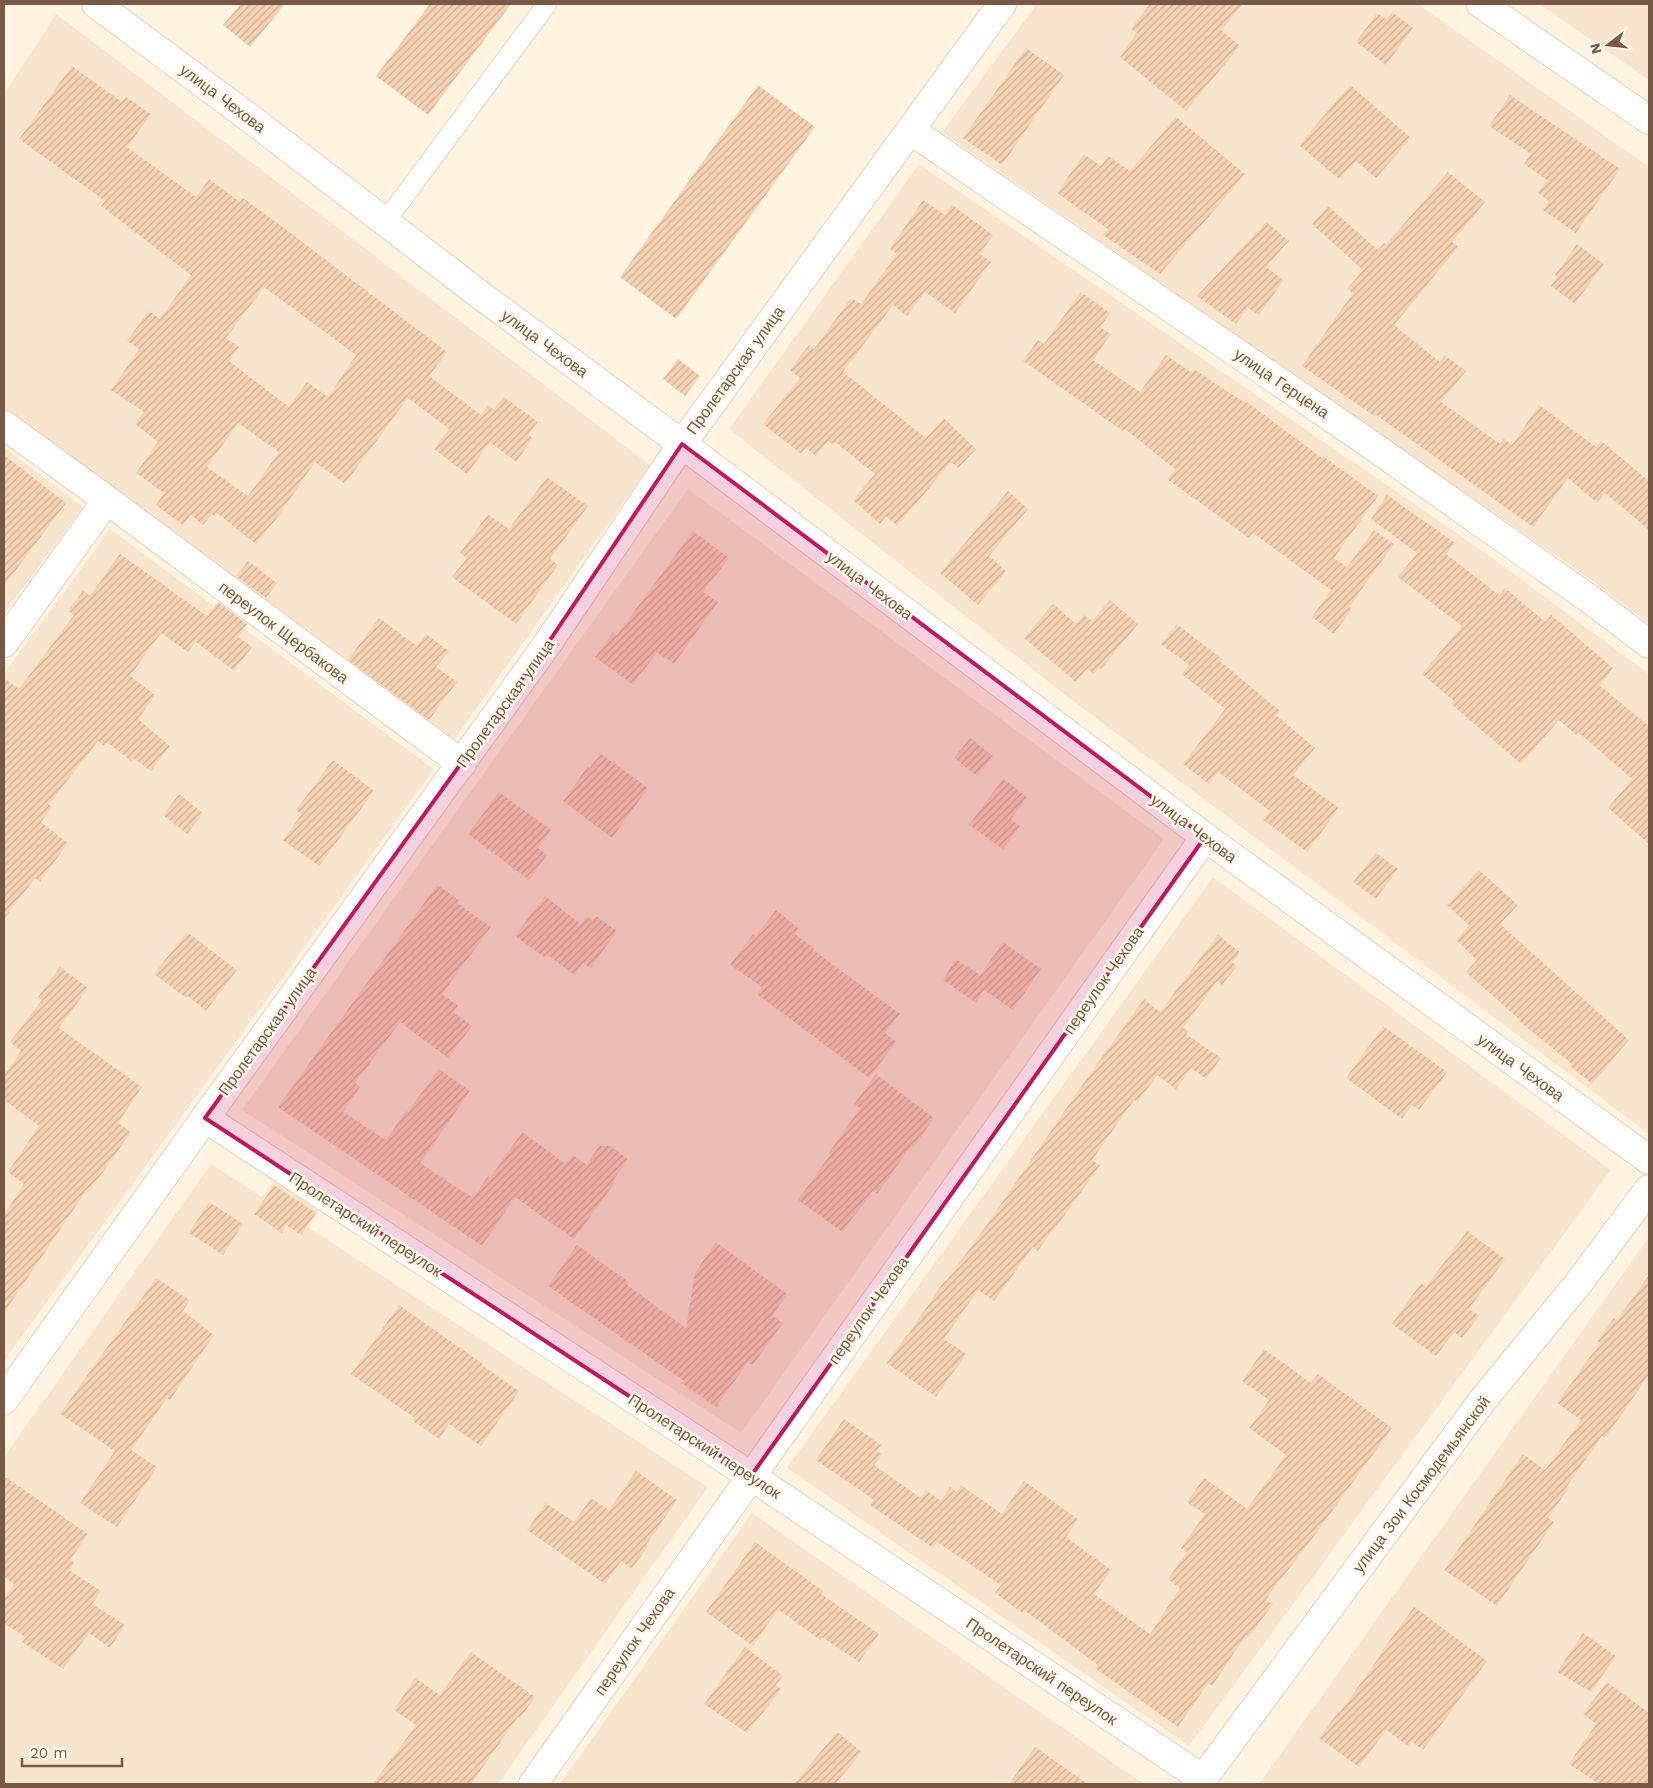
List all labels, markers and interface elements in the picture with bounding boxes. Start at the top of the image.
north arrow [1583,20,1633,70]
text: N [1586,41,1605,56]
street label: улица Чехова [176,60,269,137]
street label: Пролетарская улица [682,302,788,438]
street label: улица Чехова [498,306,592,381]
street label: улица Герцена [1231,345,1333,422]
street label: улица Чехова [823,547,916,624]
street label: переулок Щербакова [215,577,352,687]
street label: Пролетарская улица [452,635,558,771]
street label: улица Чехова [1147,790,1240,867]
street label: переулок Чехова [1059,923,1148,1038]
street label: Пролетарская улица [214,963,320,1099]
street label: улица Чехова [1474,1030,1568,1105]
street label: Пролетарский переулок [286,1168,446,1281]
street label: переулок Чехова [824,1253,913,1368]
street label: Пролетарский переулок [625,1390,785,1503]
street label: улица Зои Космодемьянской [1349,1392,1494,1576]
street label: переулок Чехова [590,1584,679,1699]
street label: Пролетарский переулок [963,1614,1122,1730]
scale bar [22,1736,122,1768]
text: 20 m [30,1744,68,1762]

